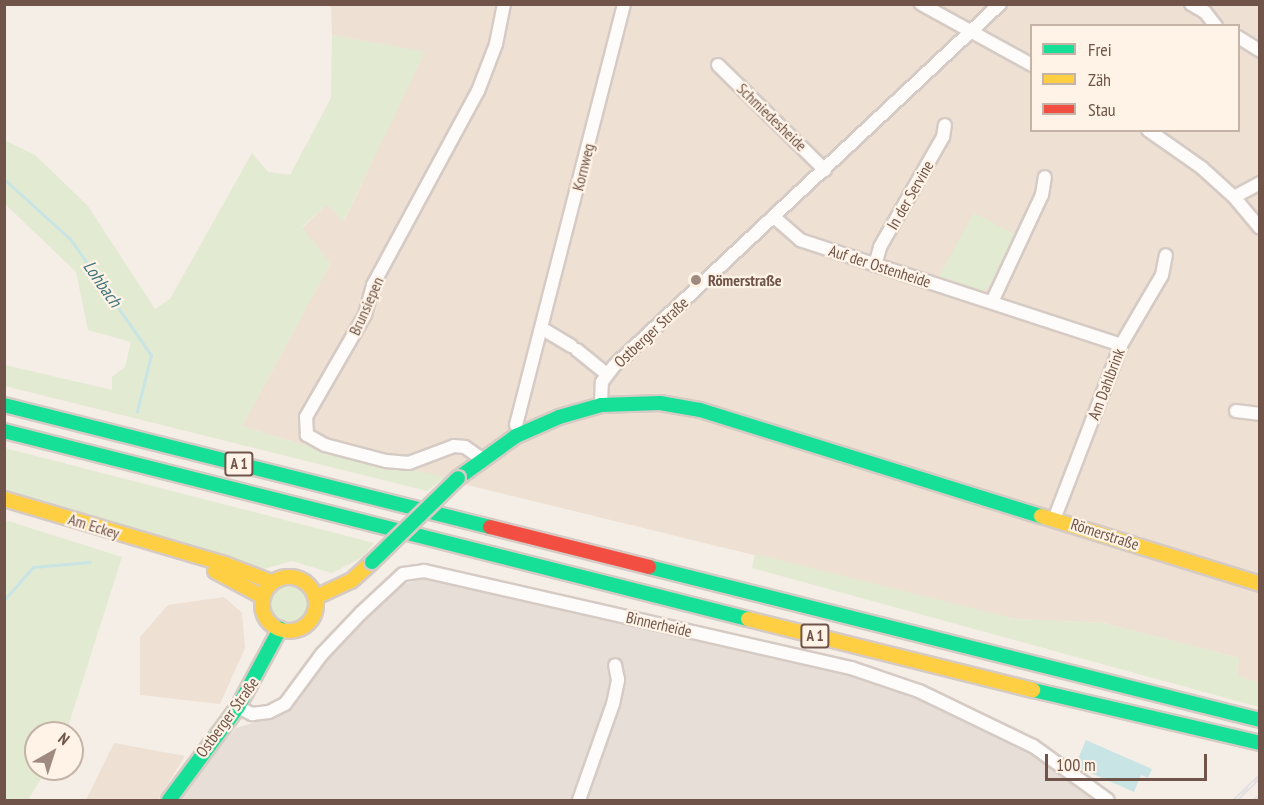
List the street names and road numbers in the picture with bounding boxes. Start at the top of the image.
street label: Schmiedesheide [733,79,811,155]
street label: Kornweg [568,141,598,193]
street label: In der Servine [883,157,937,233]
street label: Auf der Ostenheide [827,240,933,292]
street label: Brunsiepen [345,274,387,338]
street label: Ostberger Straße [610,293,692,371]
street label: Am Dahlbrink [1084,346,1128,422]
road number: A 1 [224,452,254,476]
street label: Am Eckey [66,509,122,543]
street label: Römerstraße [1069,514,1141,554]
street label: Binnerheide [624,607,694,641]
road number: A 1 [800,624,830,648]
street label: Ostberger Straße [192,673,262,761]

